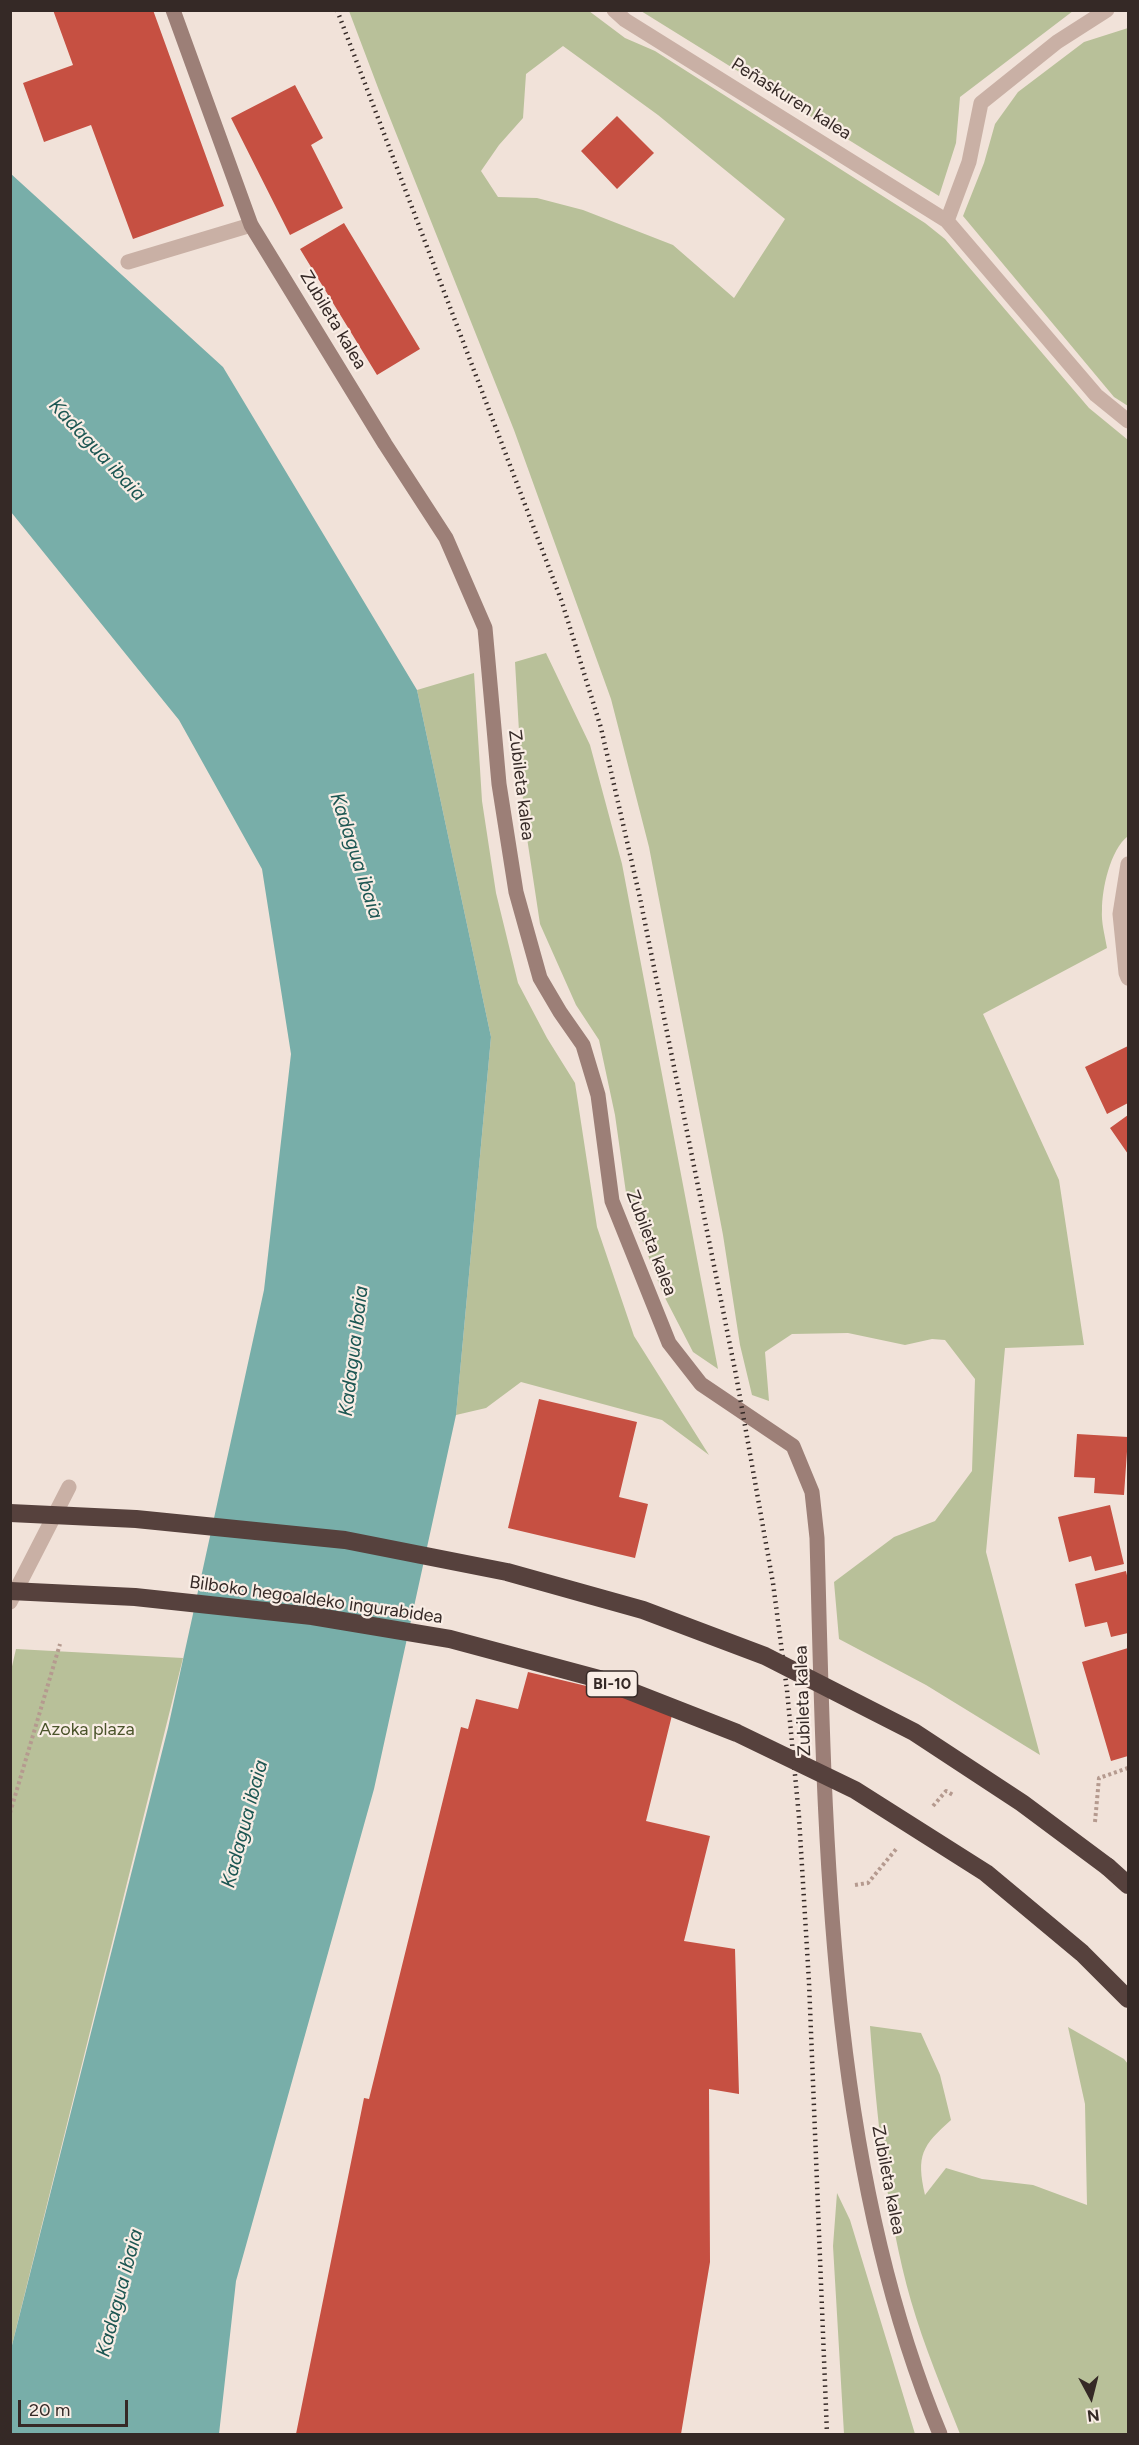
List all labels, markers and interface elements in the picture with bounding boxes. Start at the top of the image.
street label: Peñaskuren kalea [727,53,855,145]
street label: Zubileta kalea [295,267,371,373]
water label: Kadagua ibaia [43,394,151,506]
street label: Zubileta kalea [504,729,538,841]
water label: Kadagua ibaia [324,790,388,922]
street label: Zubileta kalea [621,1187,681,1299]
water label: Kadagua ibaia [334,1284,374,1418]
street label: Bilboko hegoaldeko ingurabidea [188,1572,444,1628]
street label: Zubileta kalea [790,1645,816,1757]
road number: BI-10 [586,1671,638,1697]
park label: Azoka plaza [39,1719,135,1741]
water label: Kadagua ibaia [216,1757,274,1891]
street label: Zubileta kalea [867,2123,909,2237]
water label: Kadagua ibaia [91,2226,149,2360]
north arrow [1061,2367,1121,2427]
scale bar [21,2388,130,2426]
text: 20 m [29,2399,70,2421]
text: N [1086,2405,1101,2426]

